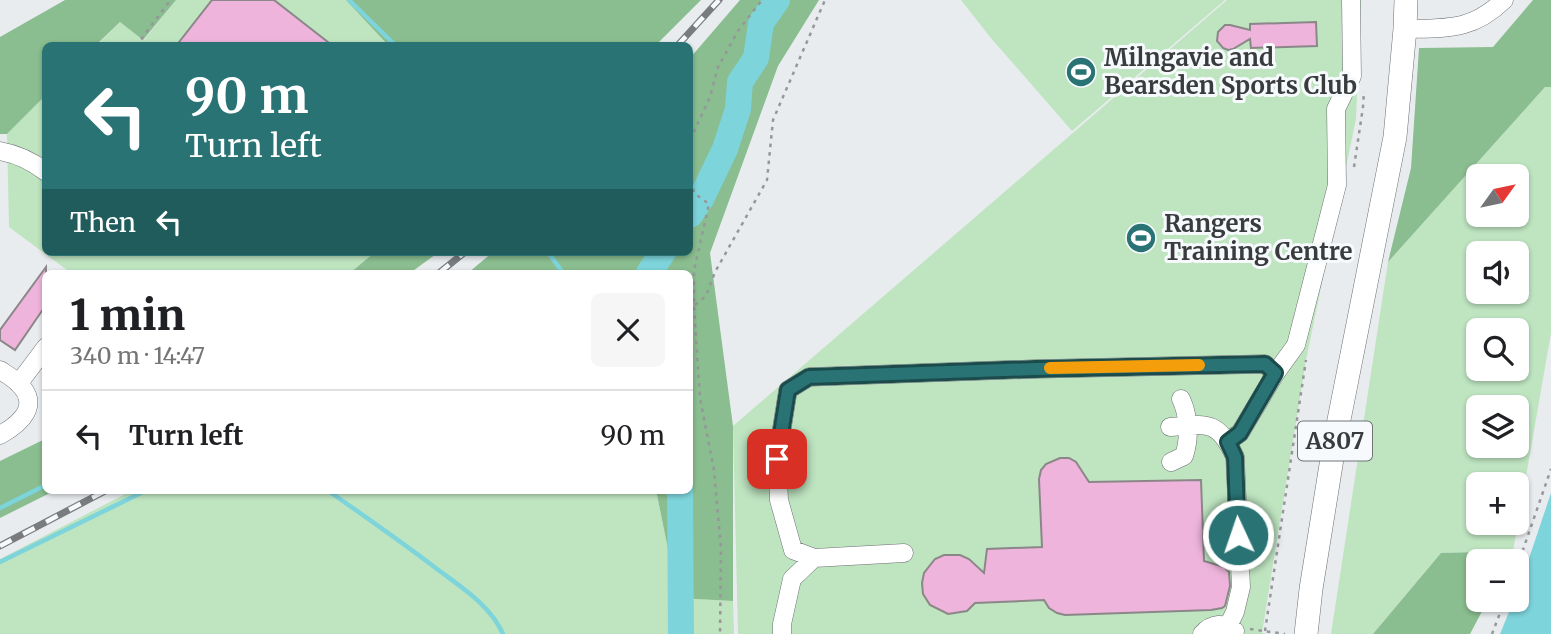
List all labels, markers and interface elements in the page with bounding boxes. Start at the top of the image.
place label: Milngavie and Bearsden Sports Club [1104,42,1357,101]
sports icon: Milngavie and Bearsden Sports Club [1064,55,1098,89]
text: 90 m [185,65,309,126]
icon: left [70,70,161,161]
text: Turn left [185,126,322,166]
north arrow [1466,164,1530,228]
map controls [1466,164,1529,612]
icon: left [150,203,188,241]
text: Then [70,206,136,239]
place label: Rangers Training Centre [1164,208,1353,267]
sports icon: Rangers Training Centre [1124,221,1158,255]
button: sound [1466,241,1529,304]
text: 1 min [70,289,185,341]
button: close [591,293,665,367]
button: search [1466,318,1529,381]
text: 340 m · 14:47 [70,341,205,370]
button: layers [1466,395,1529,458]
icon: left [70,417,108,455]
text: Turn left [129,419,243,452]
text: 90 m [601,419,665,452]
road number: A807 [1298,422,1372,461]
pin [747,429,807,489]
icon: arrive [758,440,796,478]
button: + [1466,472,1529,535]
position arrow [1201,498,1275,572]
button: − [1466,549,1529,612]

